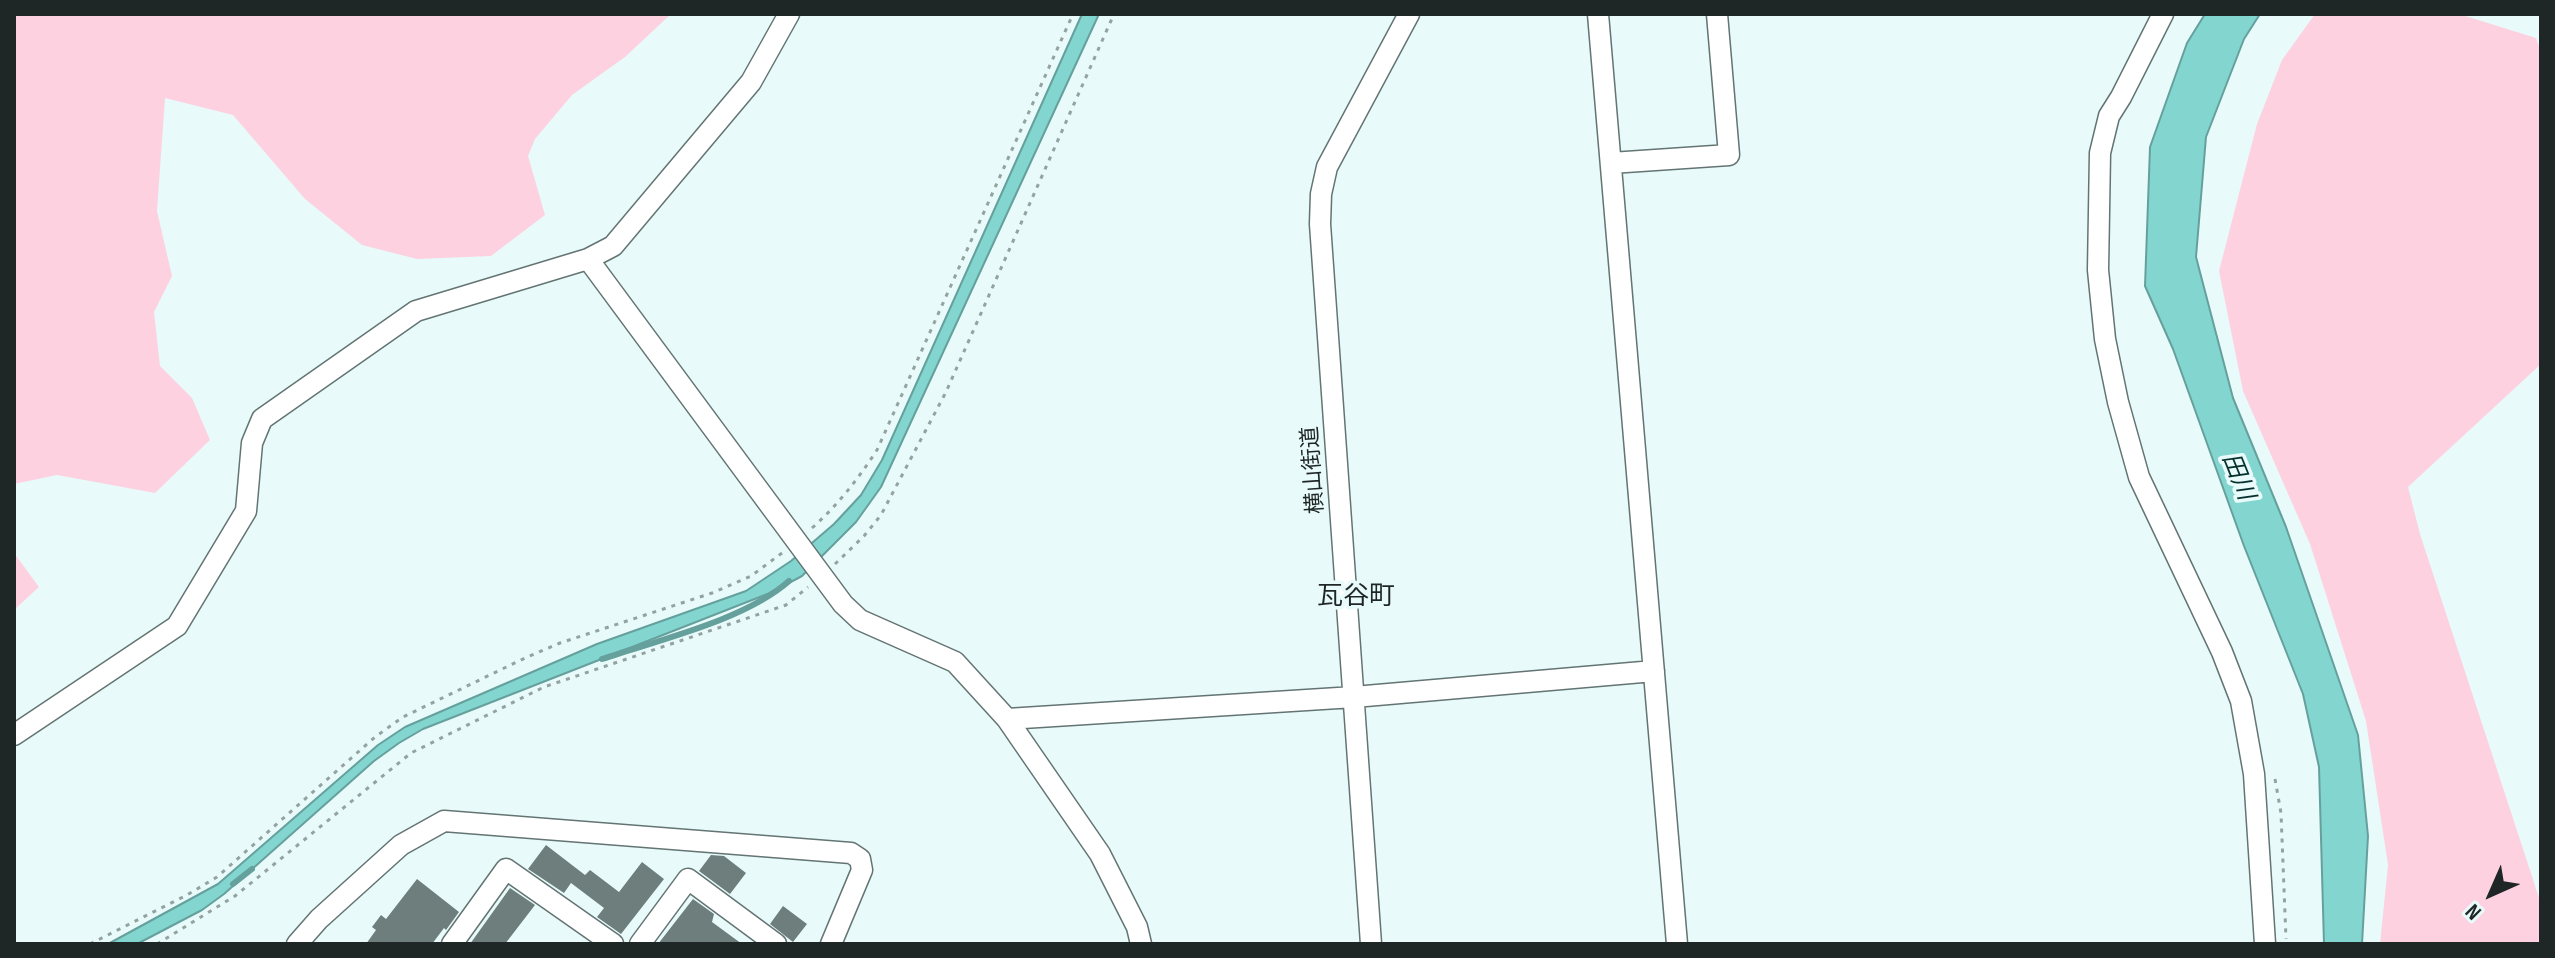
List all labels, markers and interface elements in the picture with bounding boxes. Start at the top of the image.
street label: 横山街道 [1298,425,1330,515]
water label: 田川 [2215,449,2259,505]
district label: 瓦谷町 [1317,581,1395,613]
north arrow [2451,854,2531,934]
text: N [2460,898,2487,925]

